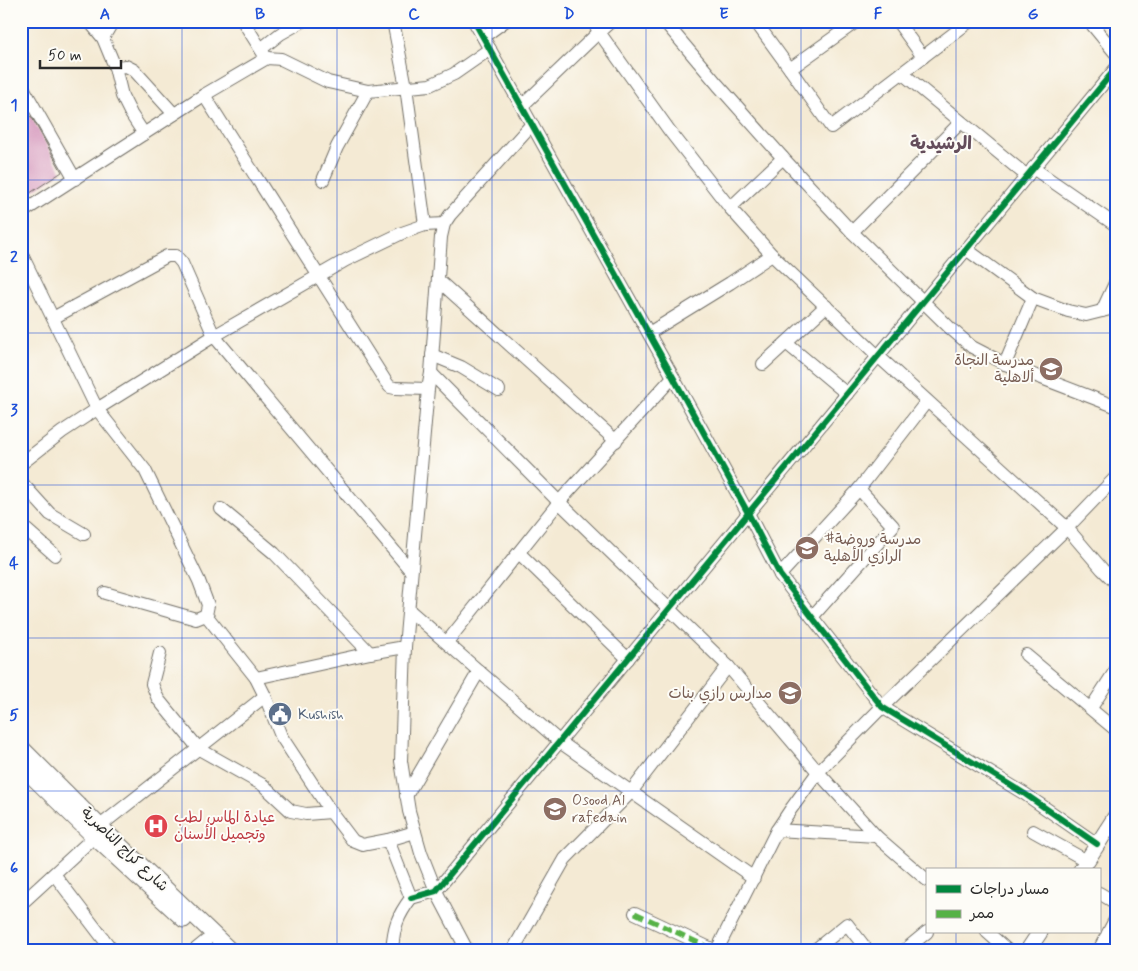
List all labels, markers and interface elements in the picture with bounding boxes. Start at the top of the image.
text: A [100,4,110,25]
text: B [255,4,265,25]
text: C [408,4,420,25]
text: D [563,4,575,25]
text: E [719,4,729,25]
text: F [874,4,883,25]
text: G [1028,4,1039,25]
scale bar [40,38,121,70]
text: 50 m [48,46,82,66]
text: 1 [10,95,18,116]
district label: الرشيدية [910,132,972,156]
text: 2 [10,247,18,268]
place label: مدرسة النجاة ألاهلية [954,351,1034,388]
school or university icon: مدرسة النجاة ألاهلية [1038,356,1064,382]
text: 3 [10,400,18,421]
place label: #مدرسة وروضة الرازي الأهلية [824,530,921,567]
school or university icon: #مدرسة وروضة الرازي الأهلية [794,535,820,561]
text: 4 [9,553,19,574]
school or university icon: مدارس رازي بنات [777,680,803,706]
place label: مدارس رازي بنات [668,684,772,704]
public building icon: Kushish [267,701,293,727]
text: 5 [9,705,19,726]
place label: Kushish [298,705,344,725]
place label: Osood Al rafedain [572,791,627,828]
school or university icon: Osood Al rafedain [542,796,568,822]
street label: شارع كراج الناصرية [76,803,172,896]
place label: عيادة الماس لطب وتجميل الأسنان [174,808,275,845]
hospital icon: عيادة الماس لطب وتجميل الأسنان [143,813,169,839]
text: 6 [10,858,18,879]
legend [926,868,1100,934]
text: مسار دراجات [970,880,1049,900]
text: ممر [968,904,994,924]

